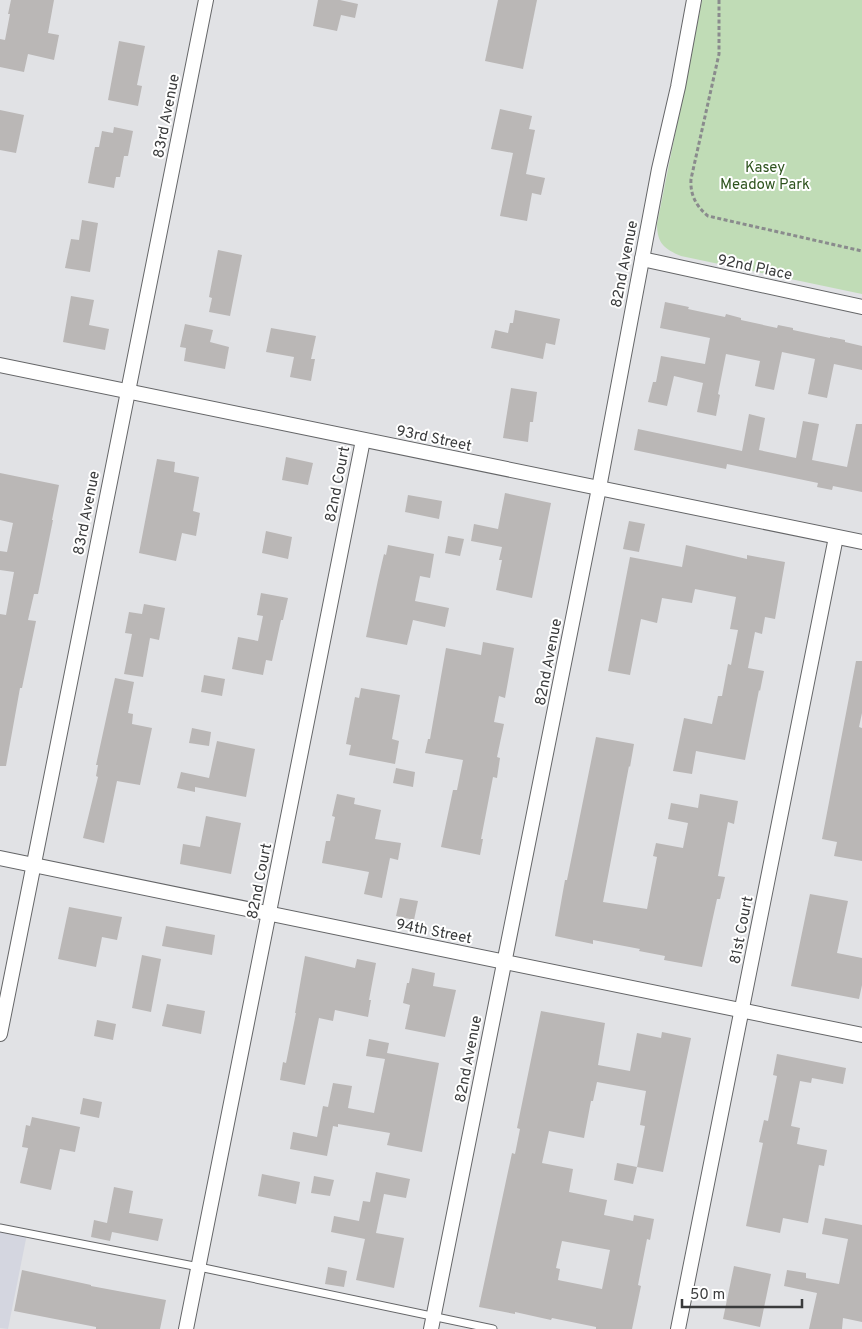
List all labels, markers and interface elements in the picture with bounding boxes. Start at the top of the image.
street label: 83rd Avenue [150,73,185,160]
park label: Kasey Meadow Park [720,159,810,195]
street label: 82nd Avenue [608,219,643,309]
street label: 92nd Place [716,251,794,286]
street label: 93rd Street [394,422,473,457]
street label: 82nd Court [322,445,355,524]
street label: 83rd Avenue [70,470,105,557]
street label: 82nd Avenue [532,617,567,707]
street label: 82nd Court [244,842,277,921]
street label: 81st Court [727,895,758,966]
street label: 94th Street [394,916,473,949]
street label: 82nd Avenue [452,1014,487,1104]
scale bar [682,1276,802,1308]
text: 50 m [690,1286,725,1305]

